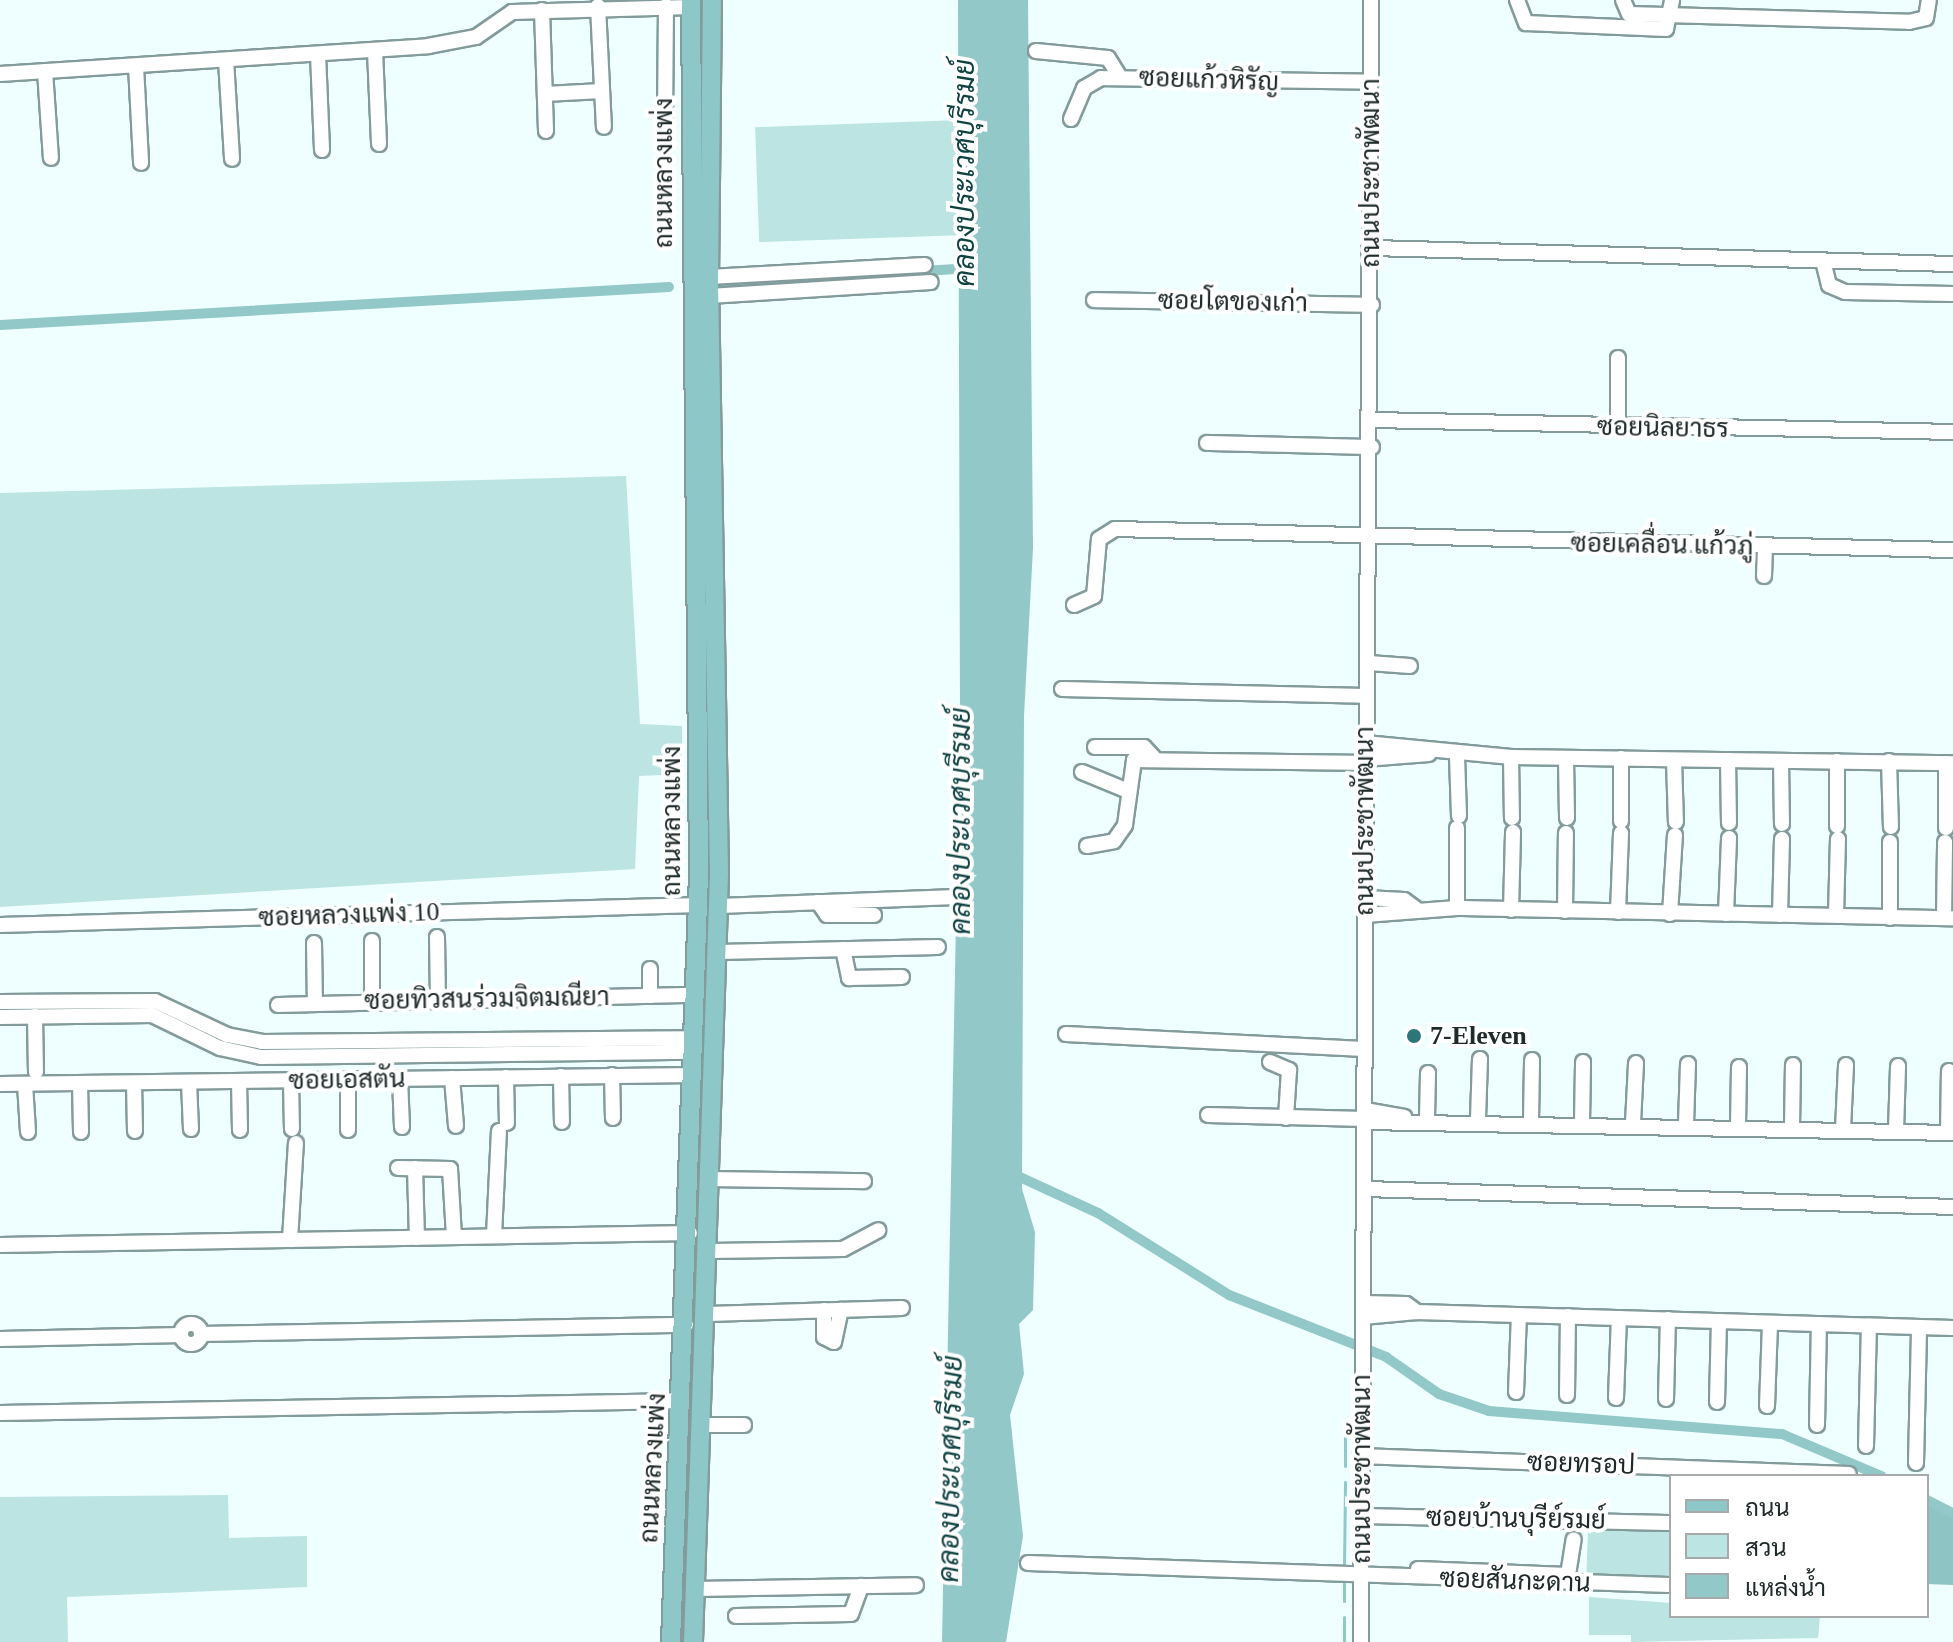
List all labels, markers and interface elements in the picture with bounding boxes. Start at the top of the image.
water label: คลองประเวศบุรีรมย์ [948,59,982,287]
street label: ซอยแก้วหิรัญ [1138,62,1280,98]
street label: ถนนประชาพัฒนา [1355,78,1387,268]
street label: ถนนหลวงแพ่ง [648,98,680,248]
street label: ซอยโตของเก่า [1158,285,1308,319]
street label: ซอยนิลยาธร [1597,411,1729,445]
street label: ซอยเคลื่อน แก้วภู่ [1570,528,1754,562]
water label: คลองประเวศบุรีรมย์ [944,707,978,935]
street label: ถนนประชาพัฒนา [1349,726,1381,916]
street label: ถนนหลวงแพ่ง [656,746,688,896]
street label: ซอยหลวงแพ่ง 10 [258,896,440,934]
street label: ซอยทิวสนร่วมจิตมณียา [364,981,610,1017]
place label: 7-Eleven [1430,1020,1527,1052]
marker: 7-Eleven [1405,1027,1423,1045]
street label: ซอยเอสตัน [288,1063,406,1097]
water label: คลองประเวศบุรีรมย์ [932,1355,970,1583]
street label: ถนนประชาพัฒนา [1346,1374,1378,1564]
street label: ถนนหลวงแพ่ง [633,1392,673,1544]
street label: ซอยทรอป [1526,1447,1636,1481]
legend [1669,1474,1929,1618]
text: ถนน [1745,1495,1790,1521]
street label: ซอยบ้านบุรีย์รมย์ [1426,1502,1606,1536]
text: สวน [1745,1535,1787,1561]
street label: ซอยสันกะดาน [1439,1563,1591,1599]
text: แหล่งน้ำ [1745,1575,1826,1601]

